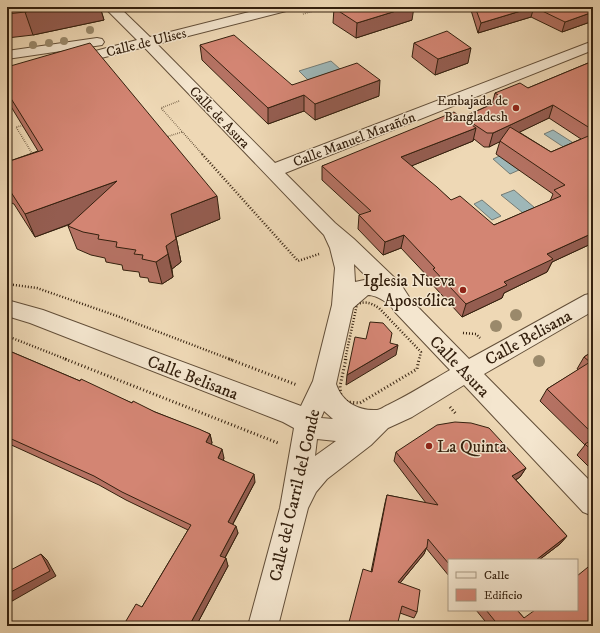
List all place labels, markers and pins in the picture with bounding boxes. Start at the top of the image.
place label: Embajada de Bangladesh [437,92,509,126]
marker: Embajada de Bangladesh [511,103,521,113]
place label: Iglesia Nueva Apostólica [363,270,456,312]
marker: Iglesia Nueva Apostólica [458,285,468,295]
place label: La Quinta [437,436,508,458]
marker: La Quinta [424,441,434,451]

